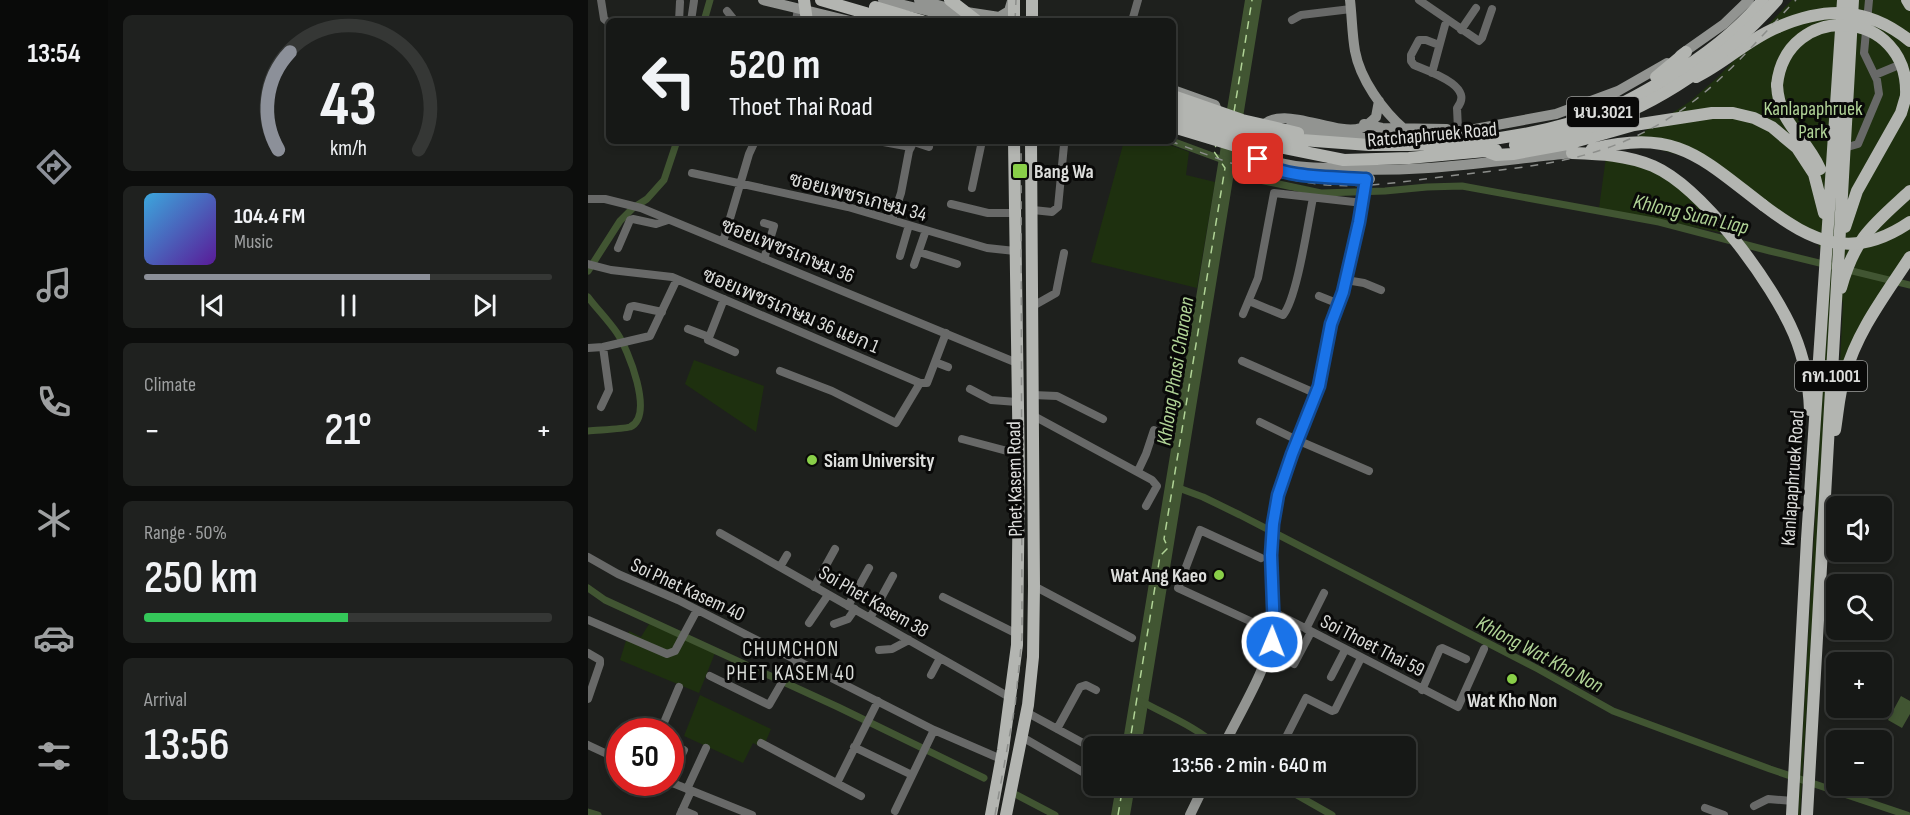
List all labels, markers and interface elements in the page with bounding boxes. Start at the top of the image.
text: 13:54 [27,38,81,70]
text: 520 m [729,40,820,91]
icon: left [630,42,708,120]
text: 43 [319,68,377,143]
text: Thoet Thai Road [729,91,873,123]
road number: นบ.3021 [1567,97,1639,127]
park label: Kanlapaphruek Park [1763,97,1863,144]
street label: Ratchaphruek Road [1366,117,1498,153]
pin [1232,133,1283,184]
text: km/h [329,136,367,161]
icon: arrive [1241,142,1274,175]
icon: directions [33,146,75,188]
place label: Bang Wa [1034,160,1094,184]
marker: Bang Wa [1011,162,1029,180]
street label: ซอยเพชรเกษม 34 [786,167,929,227]
water label: Khlong Suan Liap [1631,189,1751,240]
text: 104.4 FM [234,203,305,230]
street label: ซอยเพชรเกษม 36 [717,213,858,289]
text: Music [234,230,273,254]
street label: ซอยเพชรเกษม 36 แยก 1 [699,263,883,359]
icon: music [33,264,75,306]
icon: previous [196,289,229,322]
icon: pause [332,289,365,322]
icon: next [468,289,501,322]
water label: Khlong Phasi Charoen [1151,295,1200,447]
road number: กท.1001 [1795,361,1867,391]
text: Climate [144,373,196,397]
icon: phone [33,381,75,423]
text: 21° [324,403,372,458]
street label: Kanlapaphruek Road [1776,410,1810,547]
text: − [144,411,160,451]
text: + [536,411,552,451]
street label: Phet Kasem Road [1002,421,1028,537]
place label: Siam University [824,449,935,473]
marker: Siam University [805,453,819,467]
map controls [1826,496,1892,796]
button: sound [1826,496,1892,562]
icon: climate [33,499,75,541]
text: Range · 50% [144,521,227,545]
text: 250 km [144,551,258,606]
street label: Soi Phet Kasem 40 [627,553,748,627]
street label: Soi Phet Kasem 38 [814,561,933,643]
place label: Wat Ang Kaeo [1110,564,1207,588]
marker: Wat Ang Kaeo [1212,568,1226,582]
button: search [1826,574,1892,640]
street label: Soi Thoet Thai 59 [1316,609,1429,682]
position arrow [1240,610,1304,674]
water label: Khlong Wat Kho Non [1472,611,1608,698]
icon: car [33,617,75,659]
district label: CHUMCHON PHET KASEM 40 [726,637,856,686]
button: + [1826,652,1892,718]
marker: Wat Kho Non [1505,672,1519,686]
text: Arrival [144,688,187,712]
place label: Wat Kho Non [1467,689,1557,713]
text: 13:56 [144,718,229,773]
speed limit sign: 50 [606,718,684,796]
button: − [1826,730,1892,796]
icon: filters [33,735,75,777]
text: 13:56 · 2 min · 640 m [1172,752,1327,779]

